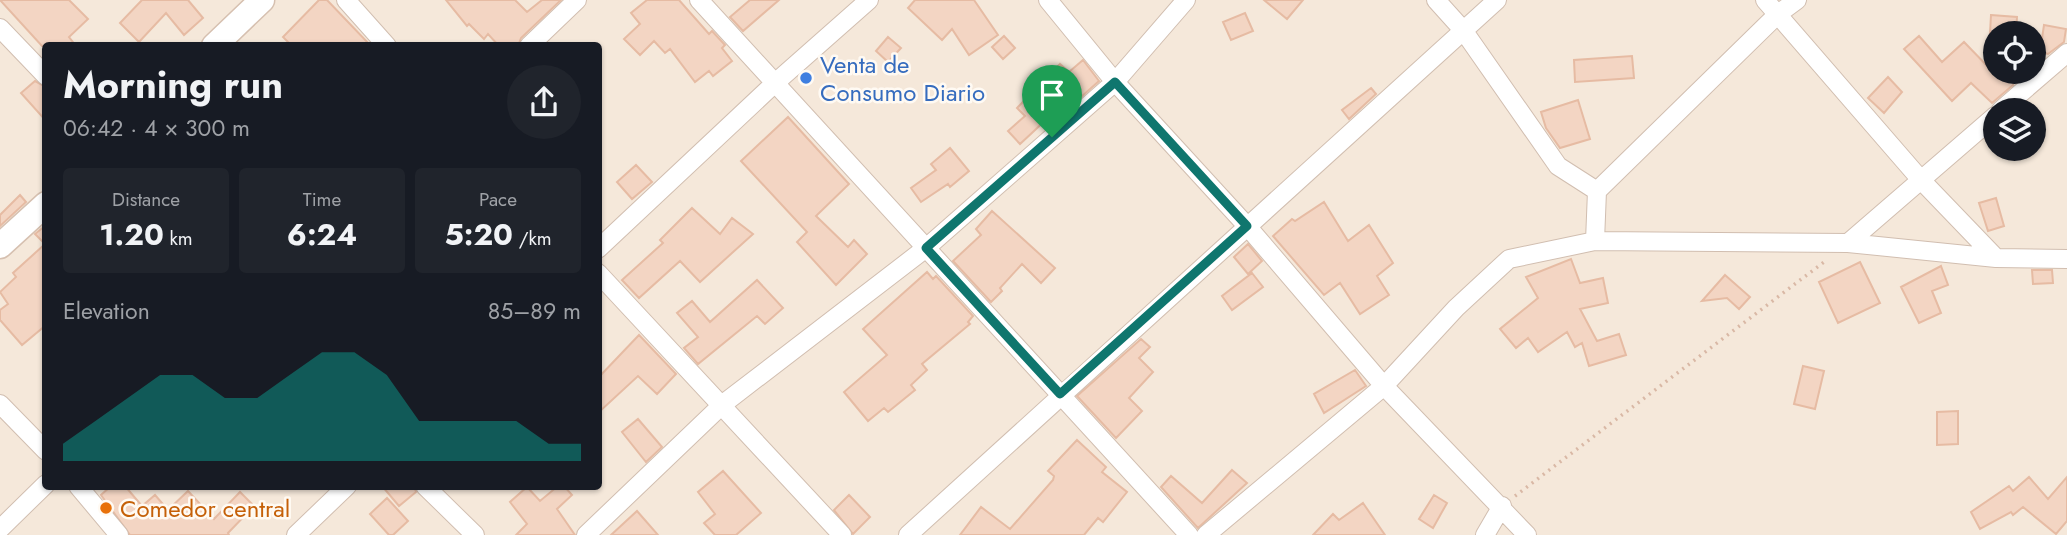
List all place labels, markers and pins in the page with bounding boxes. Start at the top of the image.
place label: Venta de Consumo Diario [820,47,985,110]
pin [1022,65,1082,137]
marker: Venta de Consumo Diario [798,70,814,86]
place label: Comedor central [120,491,290,526]
marker: Comedor central [98,500,114,516]

